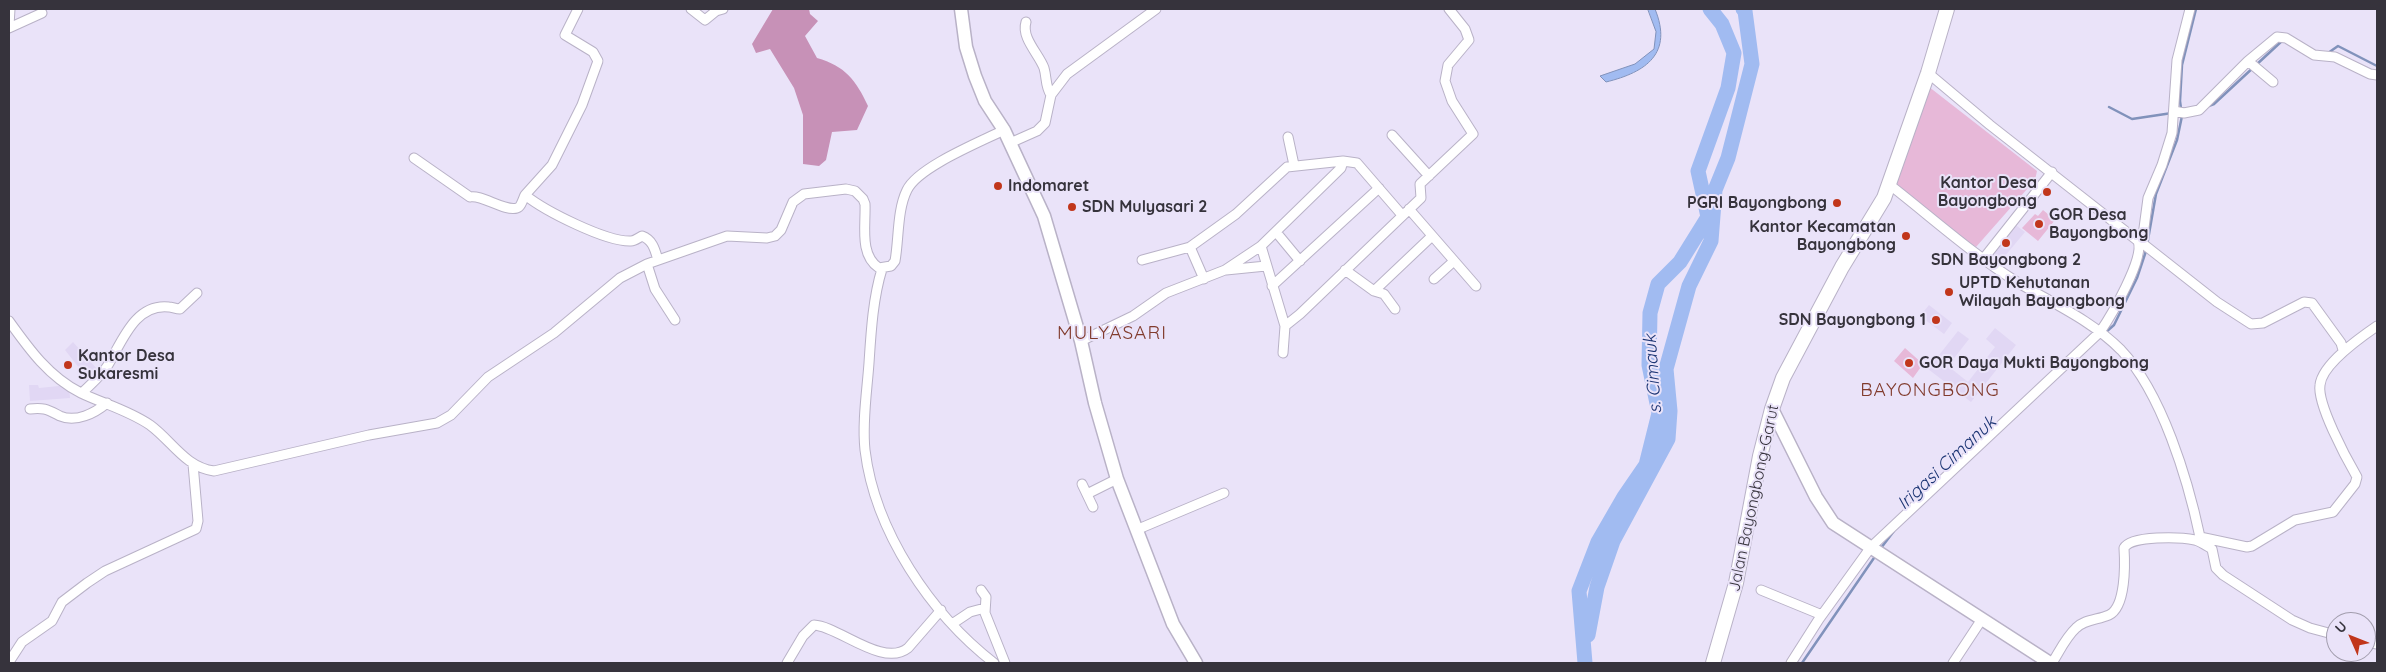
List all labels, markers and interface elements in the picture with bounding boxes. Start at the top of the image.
place label: Kantor Desa Bayongbong [1938,173,2037,211]
place label: Indomaret [1008,176,1089,196]
marker: Indomaret [992,180,1004,192]
marker: Kantor Desa Bayongbong [2041,186,2053,198]
place label: PGRI Bayongbong [1687,193,1827,213]
place label: SDN Mulyasari 2 [1082,197,1207,217]
marker: PGRI Bayongbong [1831,197,1843,209]
marker: SDN Mulyasari 2 [1066,201,1078,213]
place label: GOR Desa Bayongbong [2049,205,2148,243]
place label: Kantor Kecamatan Bayongbong [1749,217,1896,255]
marker: GOR Desa Bayongbong [2033,218,2045,230]
marker: Kantor Kecamatan Bayongbong [1900,230,1912,242]
marker: SDN Bayongbong 2 [2000,237,2012,249]
place label: SDN Bayongbong 2 [1931,250,2081,270]
place label: UPTD Kehutanan Wilayah Bayongbong [1959,273,2125,311]
marker: UPTD Kehutanan Wilayah Bayongbong [1943,286,1955,298]
place label: SDN Bayongbong 1 [1779,310,1926,330]
marker: SDN Bayongbong 1 [1930,314,1942,326]
district label: MULYASARI [1056,322,1168,344]
water label: s. Cimauk [1639,334,1667,414]
place label: Kantor Desa Sukaresmi [78,346,175,384]
place label: GOR Daya Mukti Bayongbong [1919,353,2149,373]
marker: GOR Daya Mukti Bayongbong [1903,357,1915,369]
marker: Kantor Desa Sukaresmi [62,359,74,371]
district label: BAYONGBONG [1859,379,2001,401]
street label: Jalan Bayongbong-Garut [1725,403,1783,593]
water label: Irigasi Cimanuk [1893,412,2001,514]
north arrow [2326,612,2376,662]
text: U [2331,617,2351,637]

